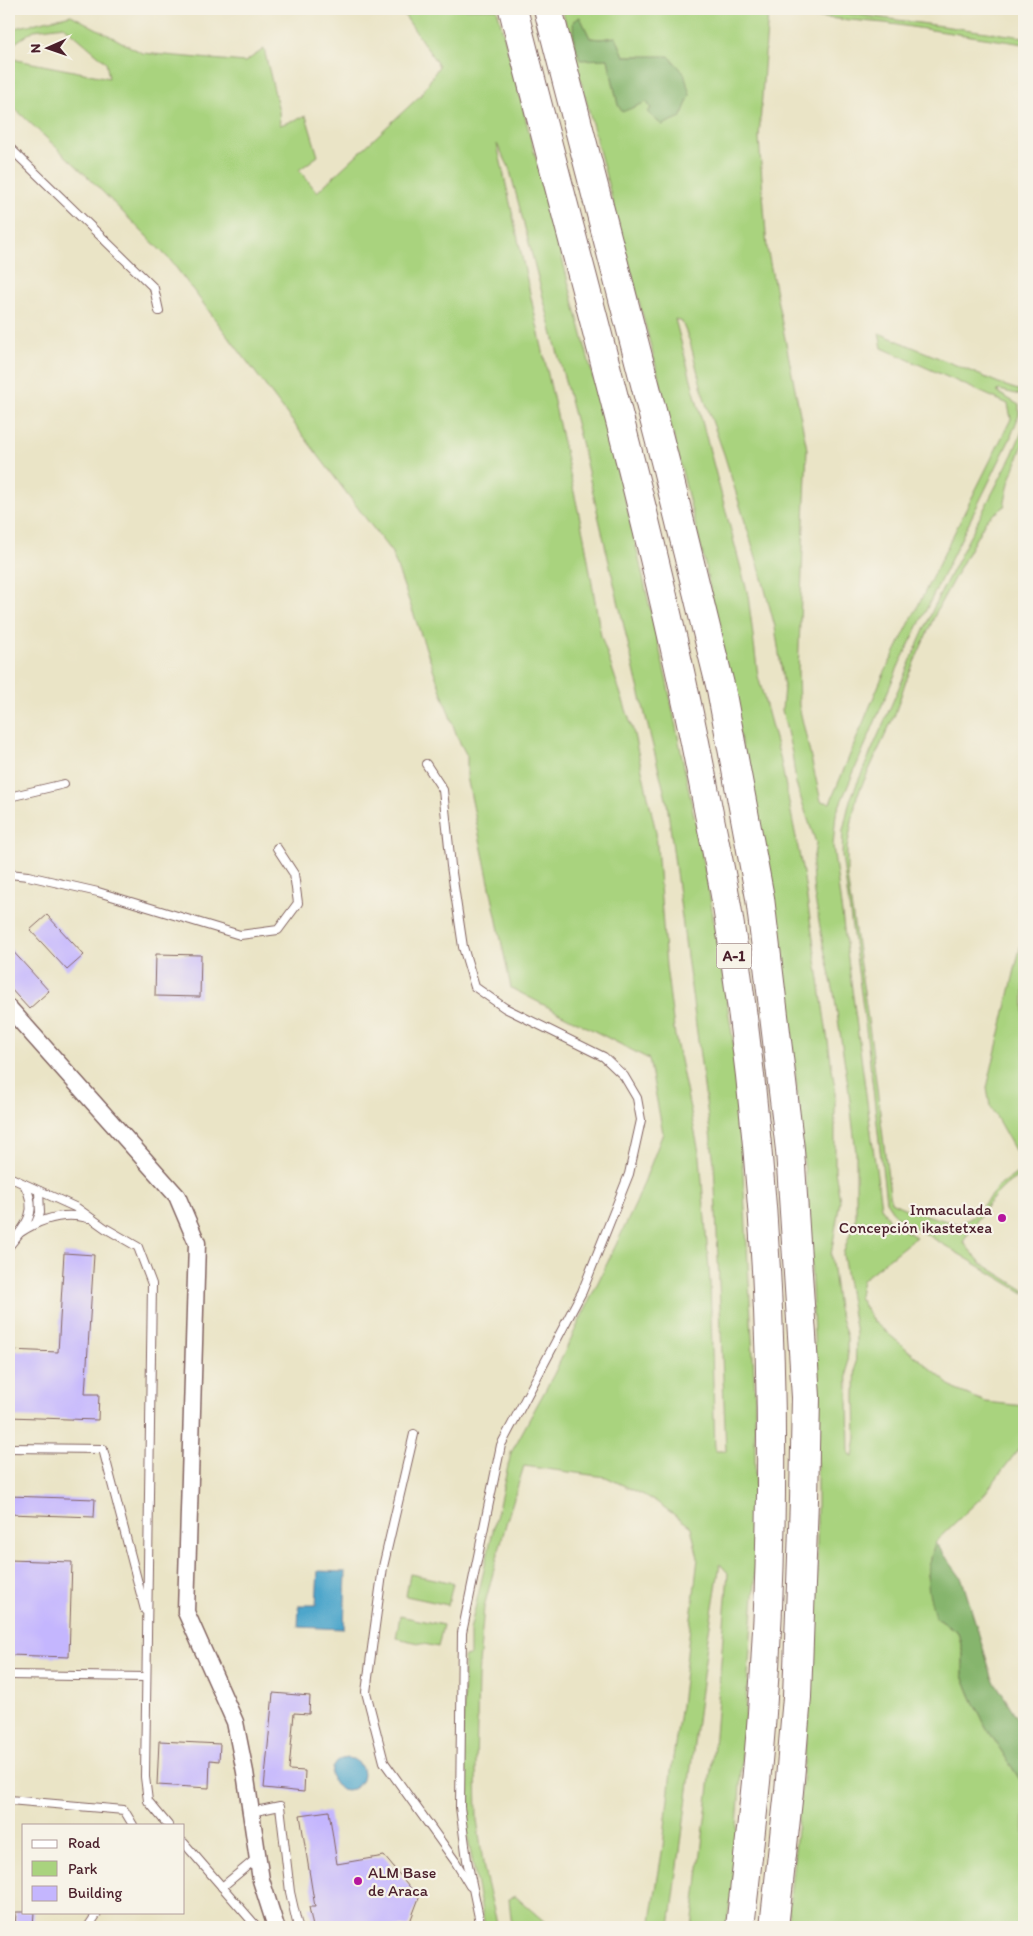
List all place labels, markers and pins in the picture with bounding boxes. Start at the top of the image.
place label: Inmaculada Concepción ikastetxea [839,1200,993,1237]
marker: Inmaculada Concepción ikastetxea [996,1212,1008,1224]
place label: ALM Base de Araca [368,1863,436,1900]
marker: ALM Base de Araca [352,1875,364,1887]

